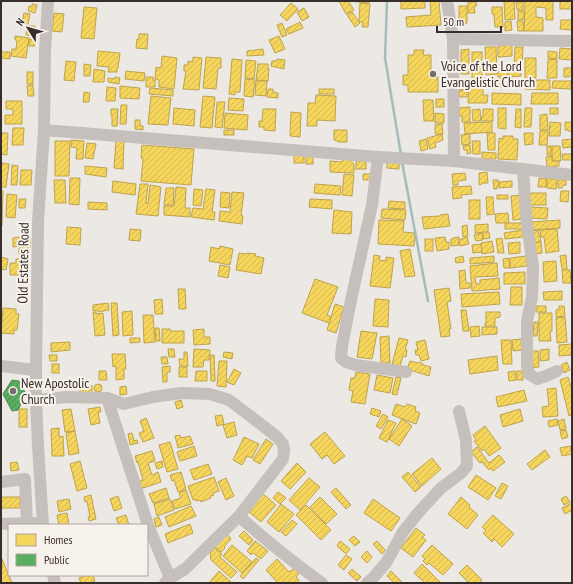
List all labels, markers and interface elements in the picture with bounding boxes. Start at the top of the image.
north arrow [8,8,48,48]
scale bar [437,8,501,34]
text: 50 m [443,14,464,29]
text: N [13,15,27,29]
place label: Voice of the Lord Evangelistic Church [440,57,535,91]
marker: Voice of the Lord Evangelistic Church [428,69,438,79]
street label: Old Estates Road [13,222,33,304]
place label: New Apostolic Church [21,374,89,408]
marker: New Apostolic Church [8,386,18,396]
legend [8,524,148,576]
text: Homes [44,532,72,547]
text: Public [44,552,70,567]

